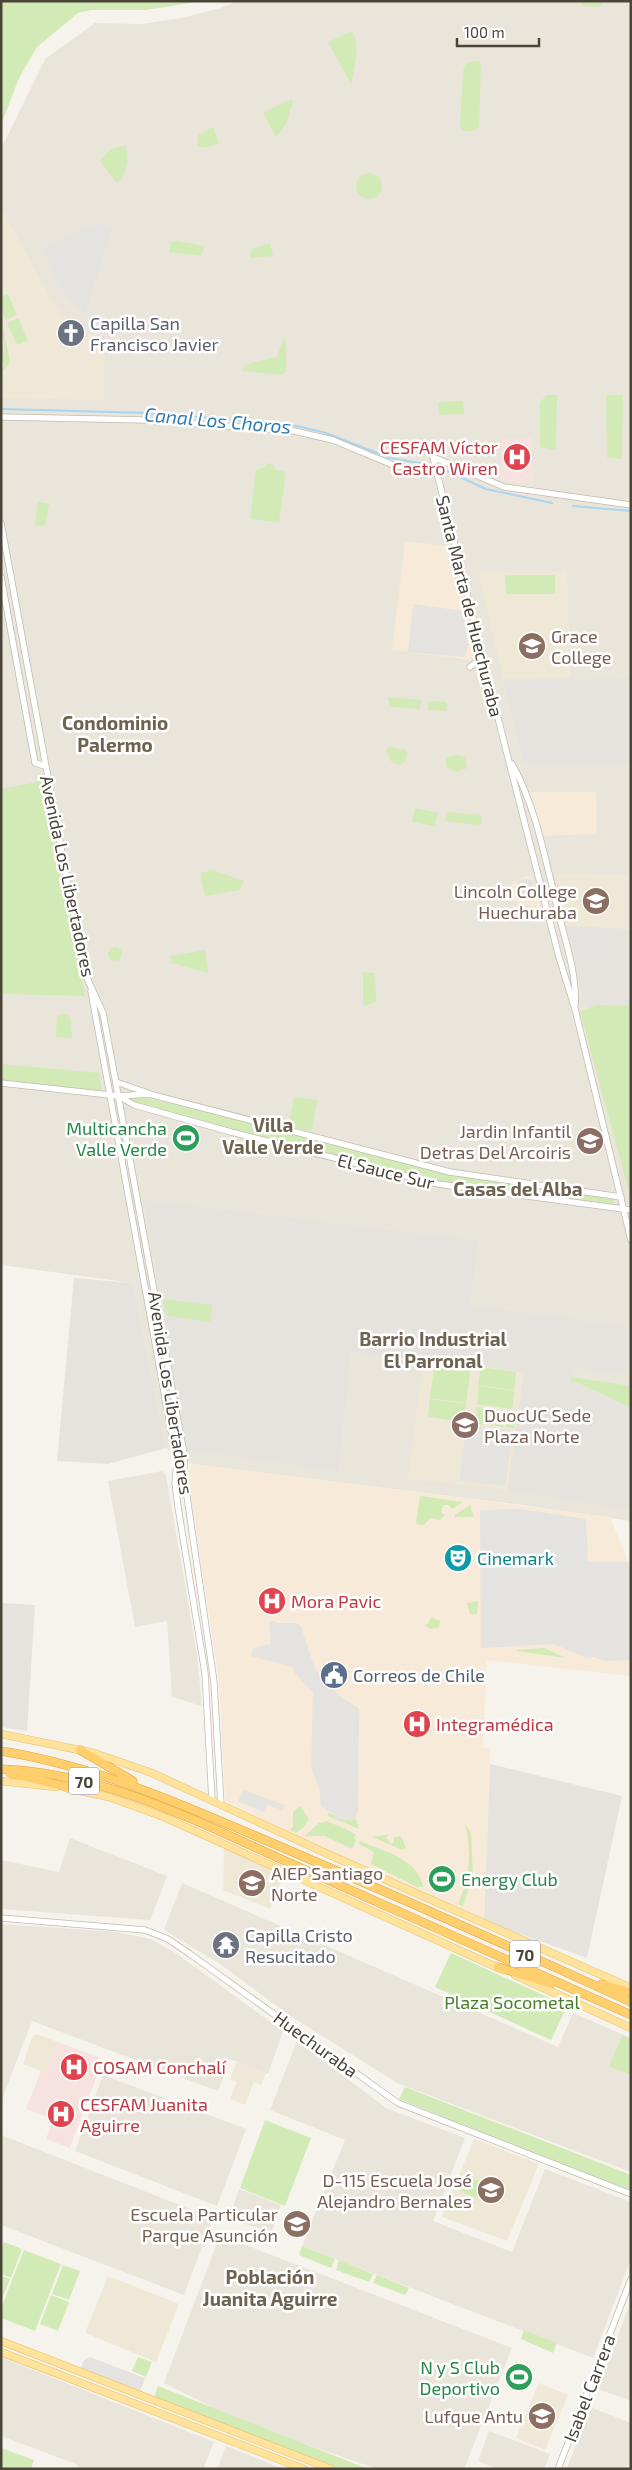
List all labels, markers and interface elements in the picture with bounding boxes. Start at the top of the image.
scale bar [457,15,540,47]
text: 100 m [464,23,505,41]
place label: Capilla San Francisco Javier [90,312,219,355]
church icon: Capilla San Francisco Javier [56,318,86,348]
water label: Canal Los Choros [144,402,292,438]
place label: CESFAM Víctor Castro Wiren [380,436,498,479]
hospital icon: CESFAM Víctor Castro Wiren [502,442,532,472]
street label: Santa Marta de Huechuraba [432,493,508,719]
place label: Grace College [551,625,611,668]
school or university icon: Grace College [517,631,547,661]
district label: Condominio Palermo [62,711,168,756]
street label: Avenida Los Libertadores [36,773,100,979]
place label: Lincoln College Huechuraba [454,880,577,923]
school or university icon: Lincoln College Huechuraba [581,886,611,916]
district label: Villa Valle Verde [222,1113,324,1158]
place label: Multicancha Valle Verde [66,1117,167,1160]
place label: Jardin Infantil Detras Del Arcoiris [420,1120,572,1163]
sports icon: Multicancha Valle Verde [171,1123,201,1153]
school or university icon: Jardin Infantil Detras Del Arcoiris [575,1126,605,1156]
street label: El Sauce Sur [335,1148,437,1194]
district label: Casas del Alba [453,1177,583,1200]
street label: Avenida Los Libertadores [144,1290,198,1496]
district label: Barrio Industrial El Parronal [359,1327,508,1372]
place label: DuocUC Sede Plaza Norte [484,1404,591,1447]
school or university icon: DuocUC Sede Plaza Norte [450,1410,480,1440]
theatre icon: Cinemark [443,1543,473,1573]
place label: Cinemark [477,1547,554,1569]
hospital icon: Mora Pavic [257,1586,287,1616]
place label: Mora Pavic [291,1590,382,1612]
public building icon: Correos de Chile [319,1660,349,1690]
place label: Correos de Chile [353,1664,485,1686]
hospital icon: Integramédica [402,1709,432,1739]
place label: Integramédica [436,1713,554,1735]
road number: 70 [69,1768,99,1794]
place label: AIEP Santiago Norte [271,1862,383,1905]
sports icon: Energy Club [427,1864,457,1894]
school or university icon: AIEP Santiago Norte [237,1868,267,1898]
place label: Energy Club [461,1868,558,1890]
place label: Capilla Cristo Resucitado [245,1924,353,1967]
temple icon: Capilla Cristo Resucitado [211,1930,241,1960]
road number: 70 [510,1940,540,1968]
park label: Plaza Socometal [444,1991,580,2013]
street label: Huechuraba [270,2006,362,2082]
hospital icon: COSAM Conchalí [59,2052,89,2082]
place label: COSAM Conchalí [93,2056,227,2078]
place label: CESFAM Juanita Aguirre [80,2093,208,2136]
hospital icon: CESFAM Juanita Aguirre [46,2099,76,2129]
place label: D-115 Escuela José Alejandro Bernales [317,2169,472,2212]
school or university icon: D-115 Escuela José Alejandro Bernales [476,2175,506,2205]
place label: Escuela Particular Parque Asunción [130,2203,278,2246]
school or university icon: Escuela Particular Parque Asunción [282,2209,312,2239]
district label: Población Juanita Aguirre [203,2265,338,2310]
street label: Isabel Carrera [558,2331,620,2445]
place label: N y S Club Deportivo [420,2356,500,2399]
sports icon: N y S Club Deportivo [504,2362,534,2392]
school or university icon: Lufque Antu [527,2401,557,2431]
place label: Lufque Antu [424,2405,523,2427]

